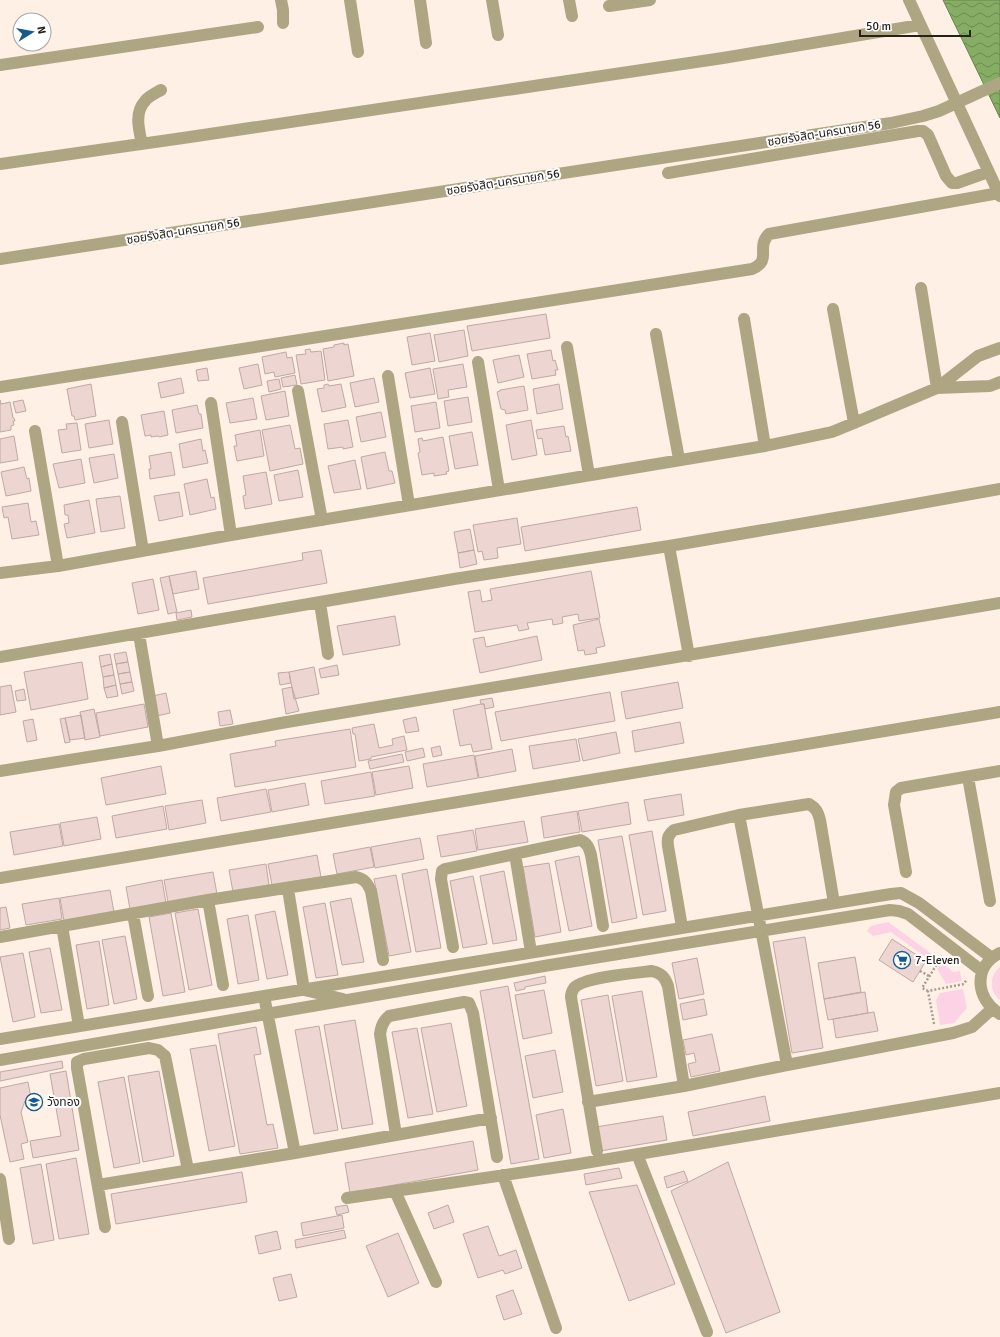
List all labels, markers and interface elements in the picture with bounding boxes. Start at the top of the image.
north arrow [12,12,52,52]
scale bar [860,12,970,38]
text: 50 m [866,19,891,34]
text: N [34,25,48,35]
street label: ซอยรังสิต-นครนายก 56 [766,117,882,150]
street label: ซอยรังสิต-นครนายก 56 [445,166,561,199]
street label: ซอยรังสิต-นครนายก 56 [125,215,241,248]
supermarket icon: 7-Eleven [892,950,912,970]
place label: 7-Eleven [915,953,960,968]
school or university icon: วังทอง [24,1092,44,1112]
place label: วังทอง [47,1095,80,1110]

